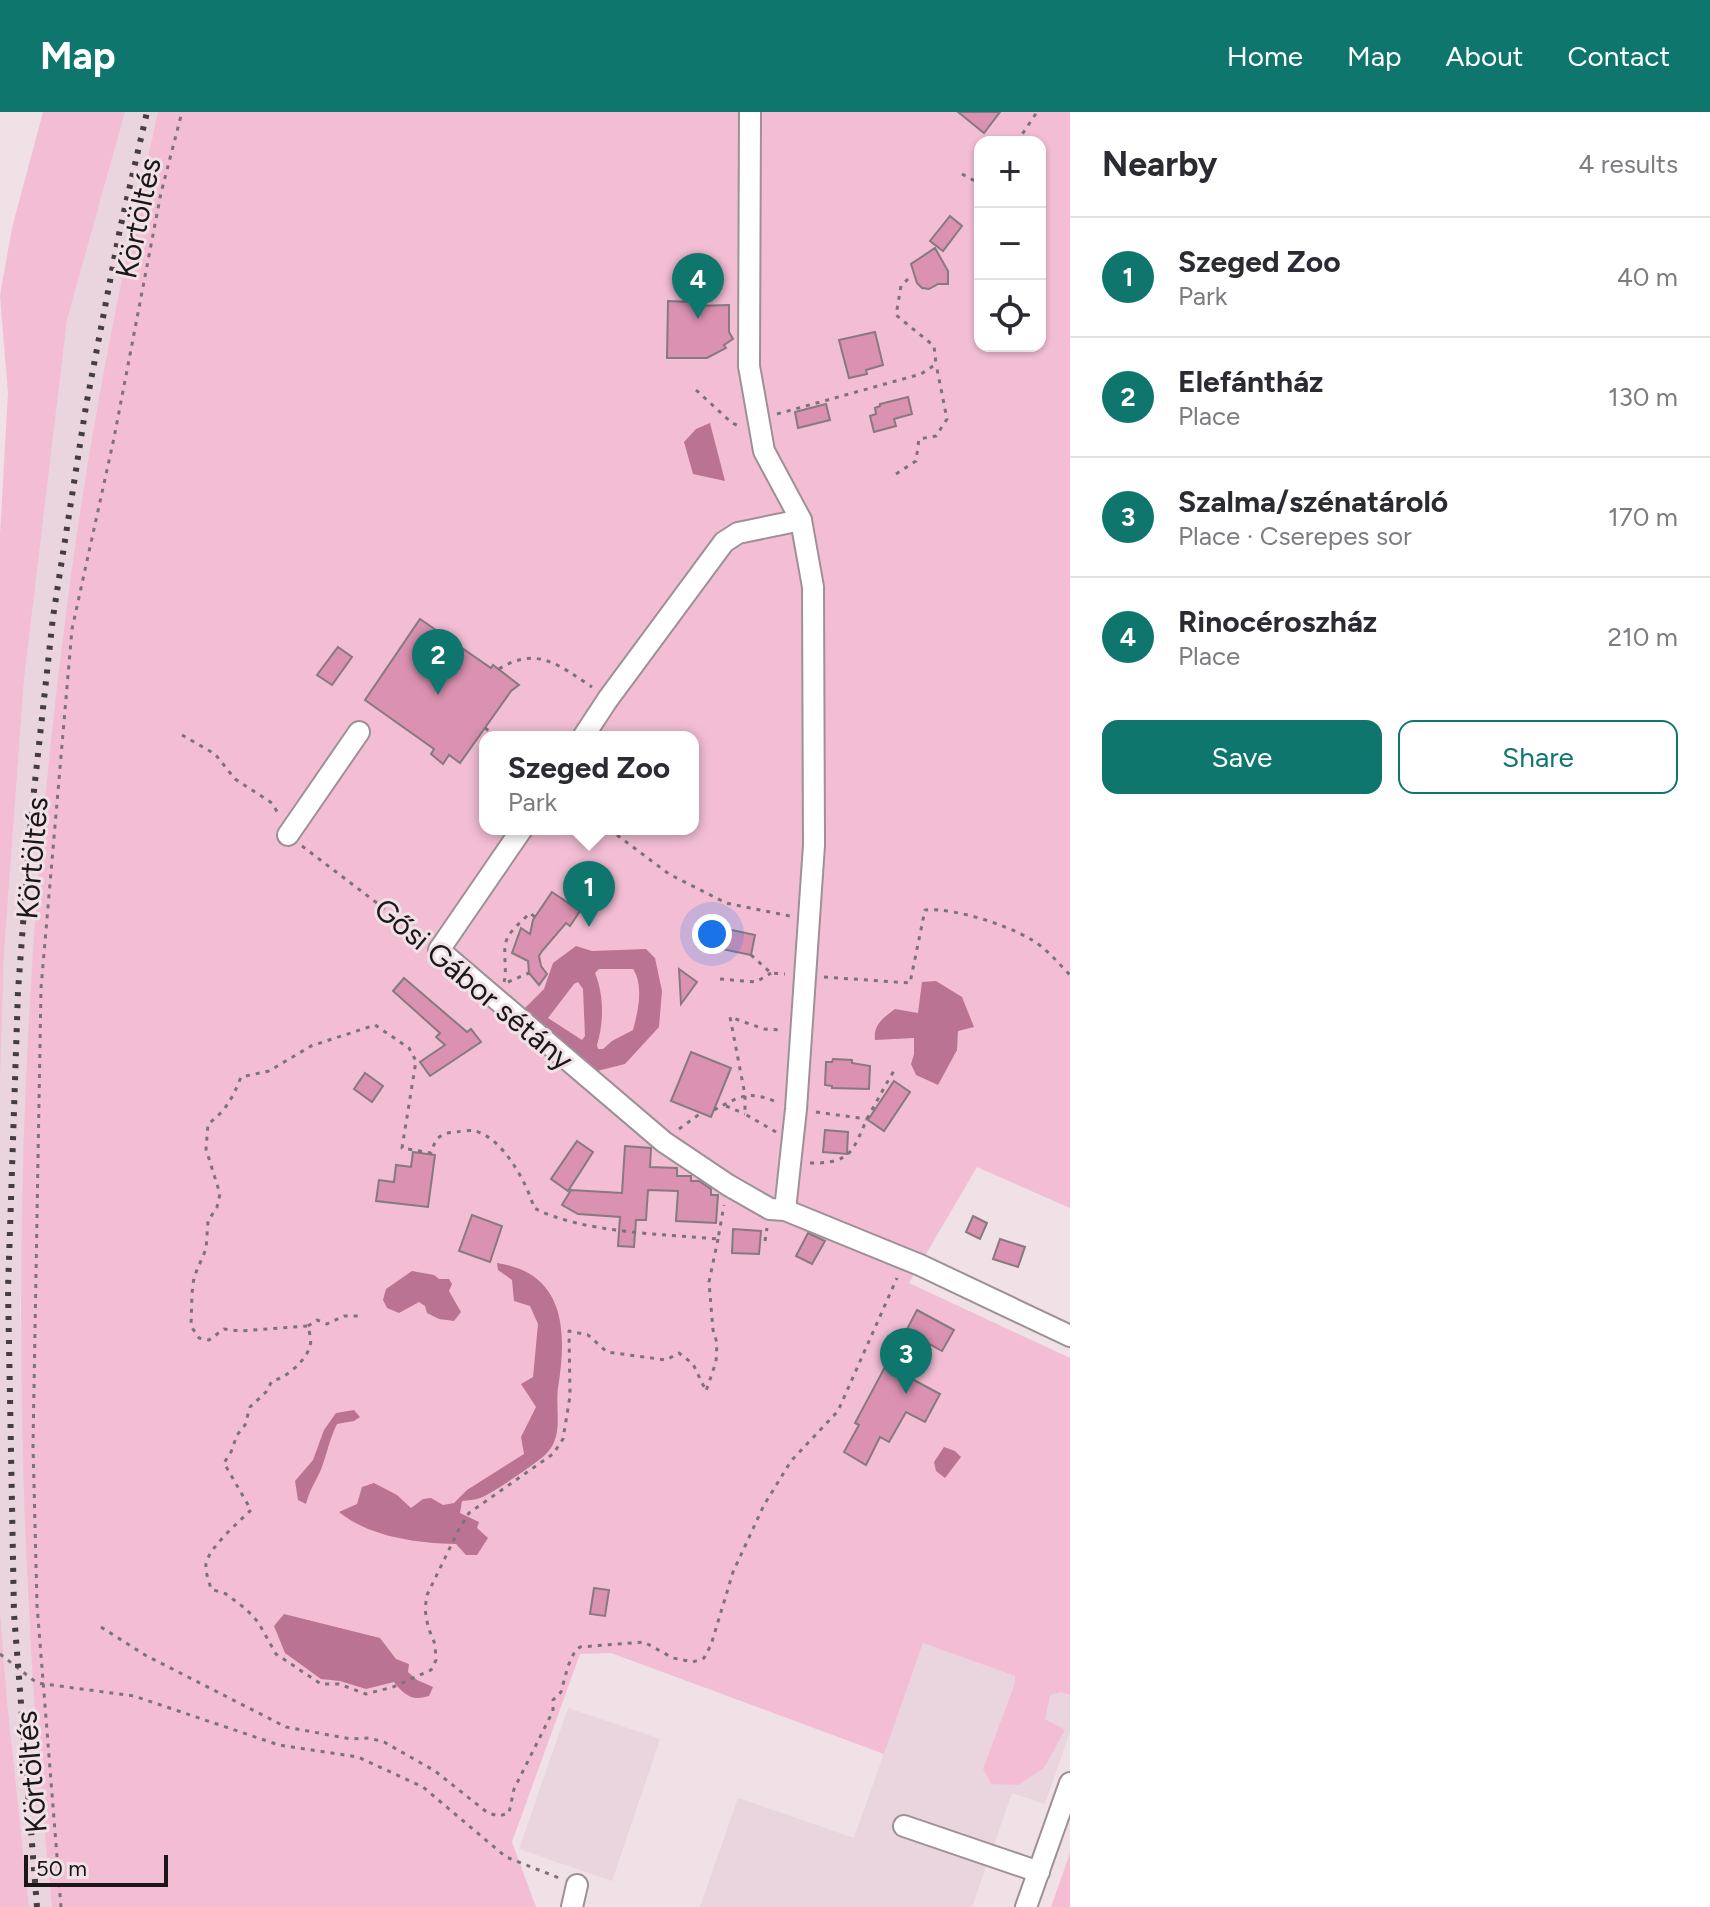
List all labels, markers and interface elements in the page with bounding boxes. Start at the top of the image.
text: Map [40,33,116,79]
text: Home [1227,39,1303,73]
text: Map [1347,39,1402,73]
text: About [1446,39,1523,73]
text: Contact [1567,39,1670,73]
map controls [974,136,1046,352]
button: + [974,136,1046,208]
text: Nearby [1102,144,1217,185]
text: 4 results [1578,148,1678,180]
street label: Körtöltés [107,154,169,282]
button: − [974,208,1046,280]
text: Szeged Zoo [1178,243,1341,280]
pin: 4 [672,253,724,319]
text: 1 [1123,261,1133,293]
text: 40 m [1617,261,1678,293]
button: locate [974,280,1046,352]
text: Park [1178,280,1227,312]
text: Elefántház [1178,363,1323,400]
text: 2 [1120,381,1136,413]
text: 130 m [1608,381,1678,413]
text: Place [1178,400,1240,432]
text: Szalma/szénatároló [1178,483,1448,520]
text: 3 [1121,501,1135,533]
text: 170 m [1608,501,1678,533]
text: Place · Cserepes sor [1178,520,1412,552]
text: Rinocéroszház [1178,603,1377,640]
text: 4 [1120,621,1136,653]
text: 210 m [1608,621,1678,653]
pin: 2 [412,629,464,695]
text: Place [1178,640,1240,672]
button: Save [1102,720,1382,794]
button: Share [1398,720,1678,794]
popup [479,731,699,835]
text: Szeged Zoo [508,749,670,786]
text: Park [508,786,557,818]
street label: Körtöltés [8,795,56,921]
pin: 1 [563,861,615,927]
street label: Gősi Gábor sétány [367,890,581,1078]
your location [692,914,732,954]
pin: 3 [880,1328,932,1394]
street label: Körtöltés [7,1709,55,1835]
scale bar [24,1851,168,1887]
text: 50 m [36,1855,87,1882]

